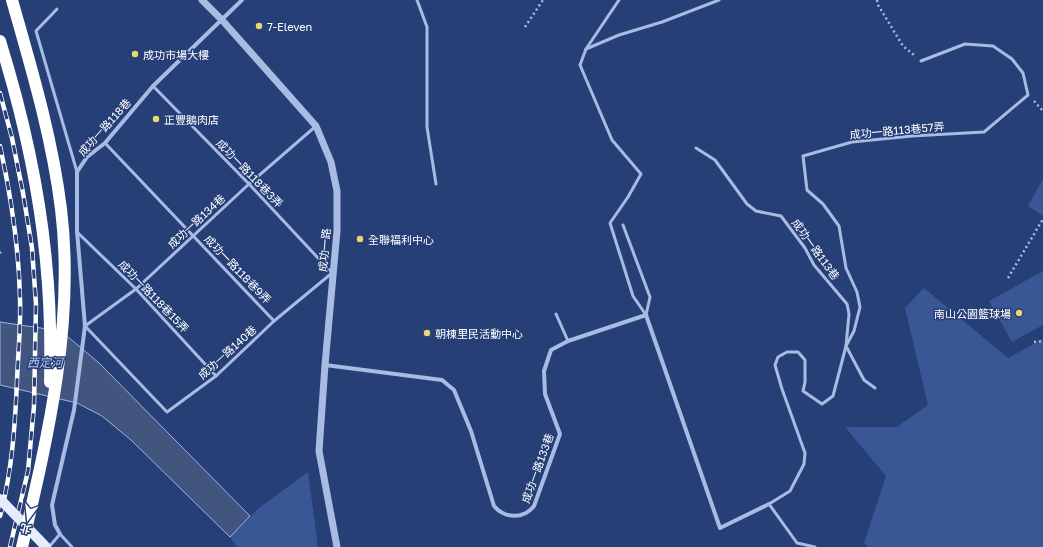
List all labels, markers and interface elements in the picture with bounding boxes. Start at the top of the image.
place label: 7-Eleven [267,20,312,33]
marker: 7-Eleven [254,21,264,31]
place label: 成功市場大樓 [143,48,209,61]
marker: 成功市場大樓 [130,49,140,59]
street label: 成功一路118巷 [75,96,133,158]
place label: 正豐鵝肉店 [164,113,219,126]
marker: 正豐鵝肉店 [151,114,161,124]
street label: 成功一路113巷57弄 [849,119,945,141]
street label: 成功一路118巷3弄 [214,136,286,210]
street label: 成功一路134巷 [165,191,227,251]
street label: 成功一路113巷 [790,216,842,282]
street label: 成功一路 [316,228,332,272]
street label: 成功一路118巷9弄 [202,232,274,306]
place label: 全聯福利中心 [368,233,434,246]
marker: 全聯福利中心 [355,234,365,244]
street label: 成功一路118巷15弄 [116,257,192,335]
place label: 南山公園籃球場 [934,307,1011,320]
marker: 南山公園籃球場 [1014,308,1024,318]
street label: 成功一路140巷 [195,322,259,382]
place label: 朝棟里民活動中心 [435,327,523,340]
marker: 朝棟里民活動中心 [422,328,432,338]
water label: 西定河 [27,355,65,370]
street label: 成功一路133巷 [518,431,556,505]
north arrow [8,499,48,539]
text: 北 [18,521,32,537]

